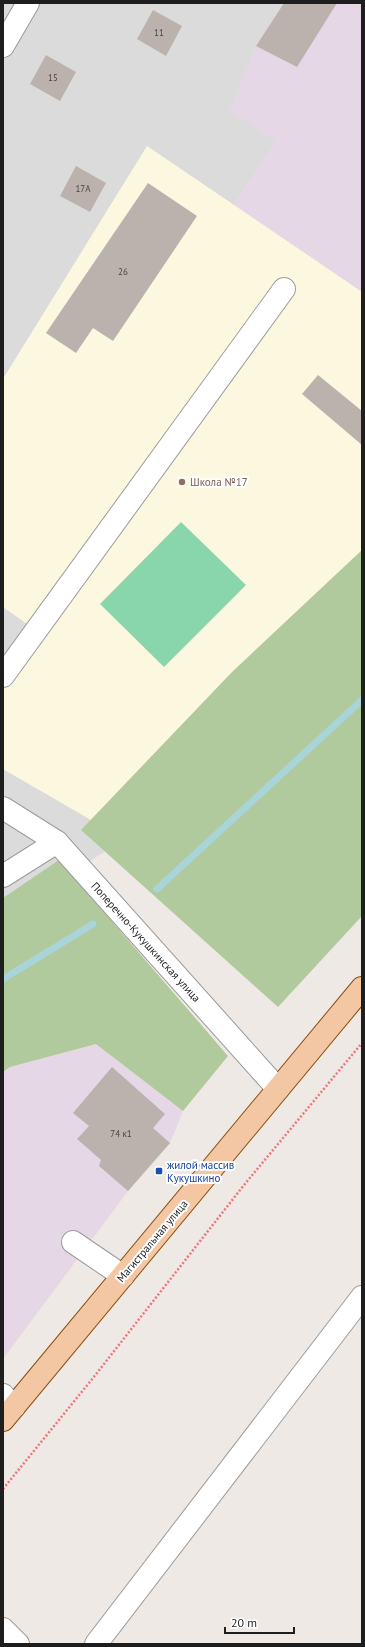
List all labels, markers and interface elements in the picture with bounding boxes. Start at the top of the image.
house number: 11 [154,27,164,38]
house number: 15 [48,72,58,83]
house number: 17А [75,183,91,194]
house number: 26 [118,266,128,277]
place label: Школа №17 [190,475,248,489]
marker: Школа №17 [177,477,187,487]
street label: Поперечно-Кукушкинская улица [88,879,204,1005]
house number: 74 к1 [110,1128,132,1139]
place label: жилой массив Кукушкино [167,1158,234,1185]
marker: жилой массив Кукушкино [154,1166,164,1176]
street label: Магистральная улица [114,1197,190,1285]
scale bar [225,1609,294,1635]
text: 20 m [231,1615,257,1630]

